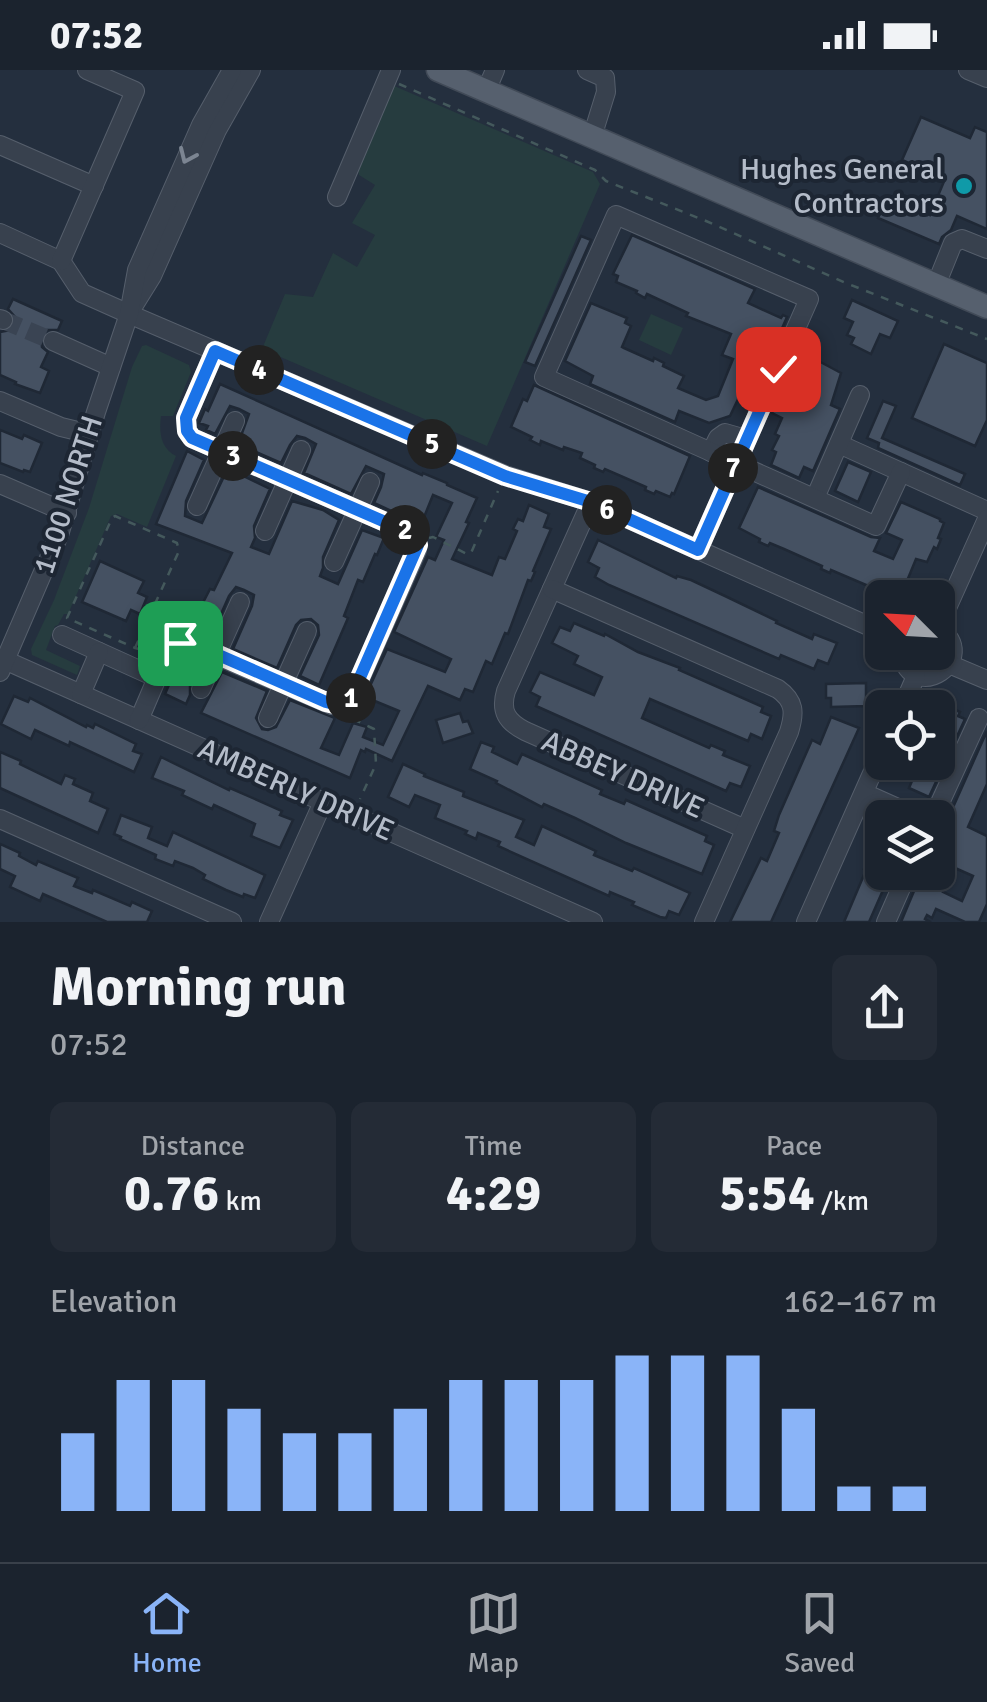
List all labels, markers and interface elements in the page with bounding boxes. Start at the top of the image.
text: 07:52 [50,12,143,59]
one-way arrow [179,146,199,164]
place label: Hughes General Contractors [740,151,944,222]
marker: Hughes General Contractors [953,175,975,197]
pin [736,327,821,412]
icon: check [751,342,806,397]
pin: 4 [234,345,284,395]
text: 4 [251,353,267,387]
street label: 1100 NORTH [25,411,111,579]
pin: 5 [407,419,457,469]
text: 5 [424,427,440,461]
pin: 3 [208,431,258,481]
text: 3 [225,439,241,473]
pin: 7 [708,443,758,493]
text: 7 [725,451,741,485]
pin: 6 [582,485,632,535]
text: 6 [599,493,615,527]
pin: 2 [380,505,430,555]
text: 2 [397,513,413,547]
north arrow [865,580,955,670]
map controls [865,580,955,890]
pin [138,601,223,686]
icon: arrive [153,616,208,671]
pin: 1 [326,673,376,723]
text: 1 [343,681,359,715]
button: locate [865,690,955,780]
street label: ABBEY DRIVE [536,723,710,827]
street label: AMBERLY DRIVE [192,730,400,850]
button: layers [865,800,955,890]
text: Morning run [50,953,347,1021]
button: share [832,955,937,1060]
text: 07:52 [50,1025,128,1064]
text: Distance [141,1129,245,1163]
text: Time [465,1129,522,1163]
text: Pace [766,1129,822,1163]
text: 0.76 [124,1163,219,1225]
text: 4:29 [446,1163,541,1225]
text: 5:54 [719,1163,815,1225]
text: km [219,1184,262,1218]
text: /km [815,1184,869,1218]
text: Elevation [50,1282,177,1321]
text: 162–167 m [784,1282,937,1321]
tab: Home [132,1586,202,1680]
tab: Map [466,1586,521,1680]
tab: Saved [785,1586,855,1680]

